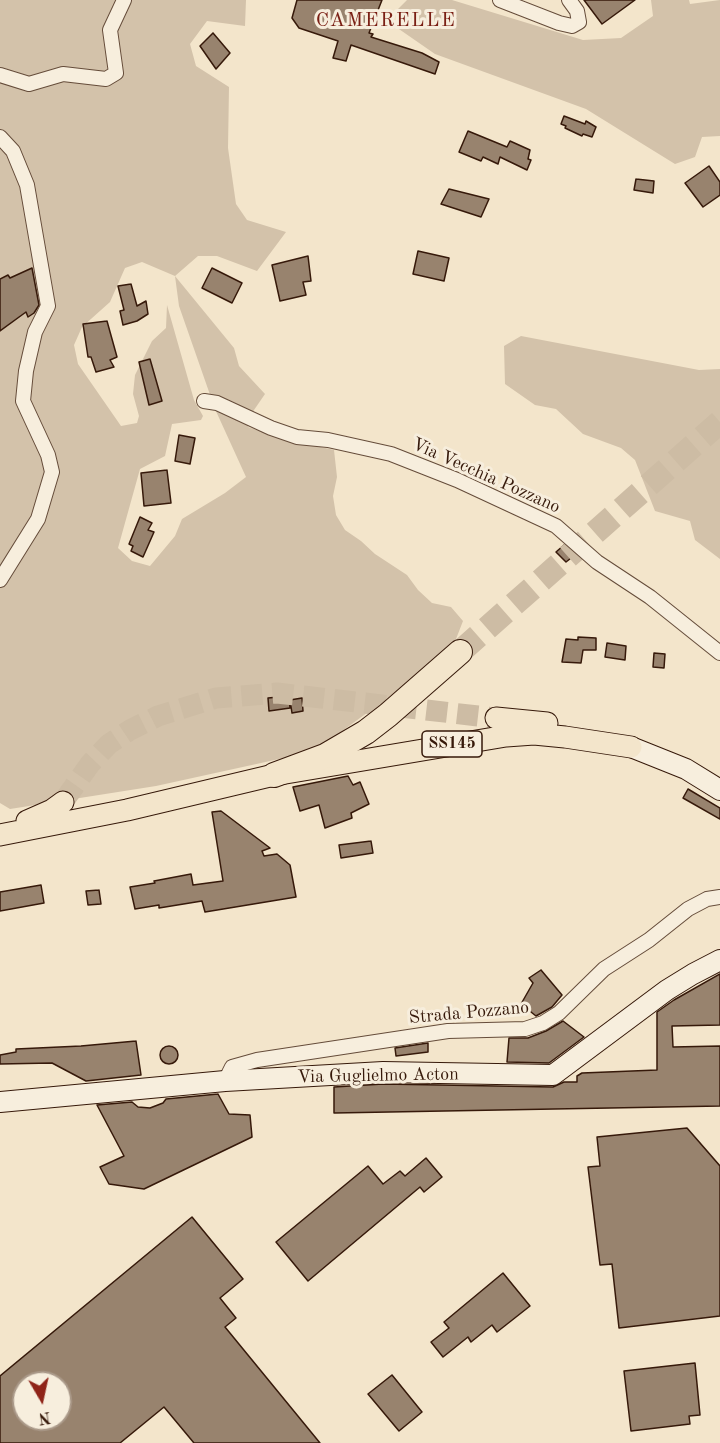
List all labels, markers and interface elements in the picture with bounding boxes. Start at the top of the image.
district label: CAMERELLE [316,9,456,33]
street label: Via Vecchia Pozzano [408,434,564,518]
road number: SS145 [422,731,482,757]
street label: Strada Pozzano [408,997,530,1029]
street label: Via Guglielmo Acton [297,1064,459,1088]
north arrow [12,1371,72,1431]
text: N [37,1408,52,1426]

